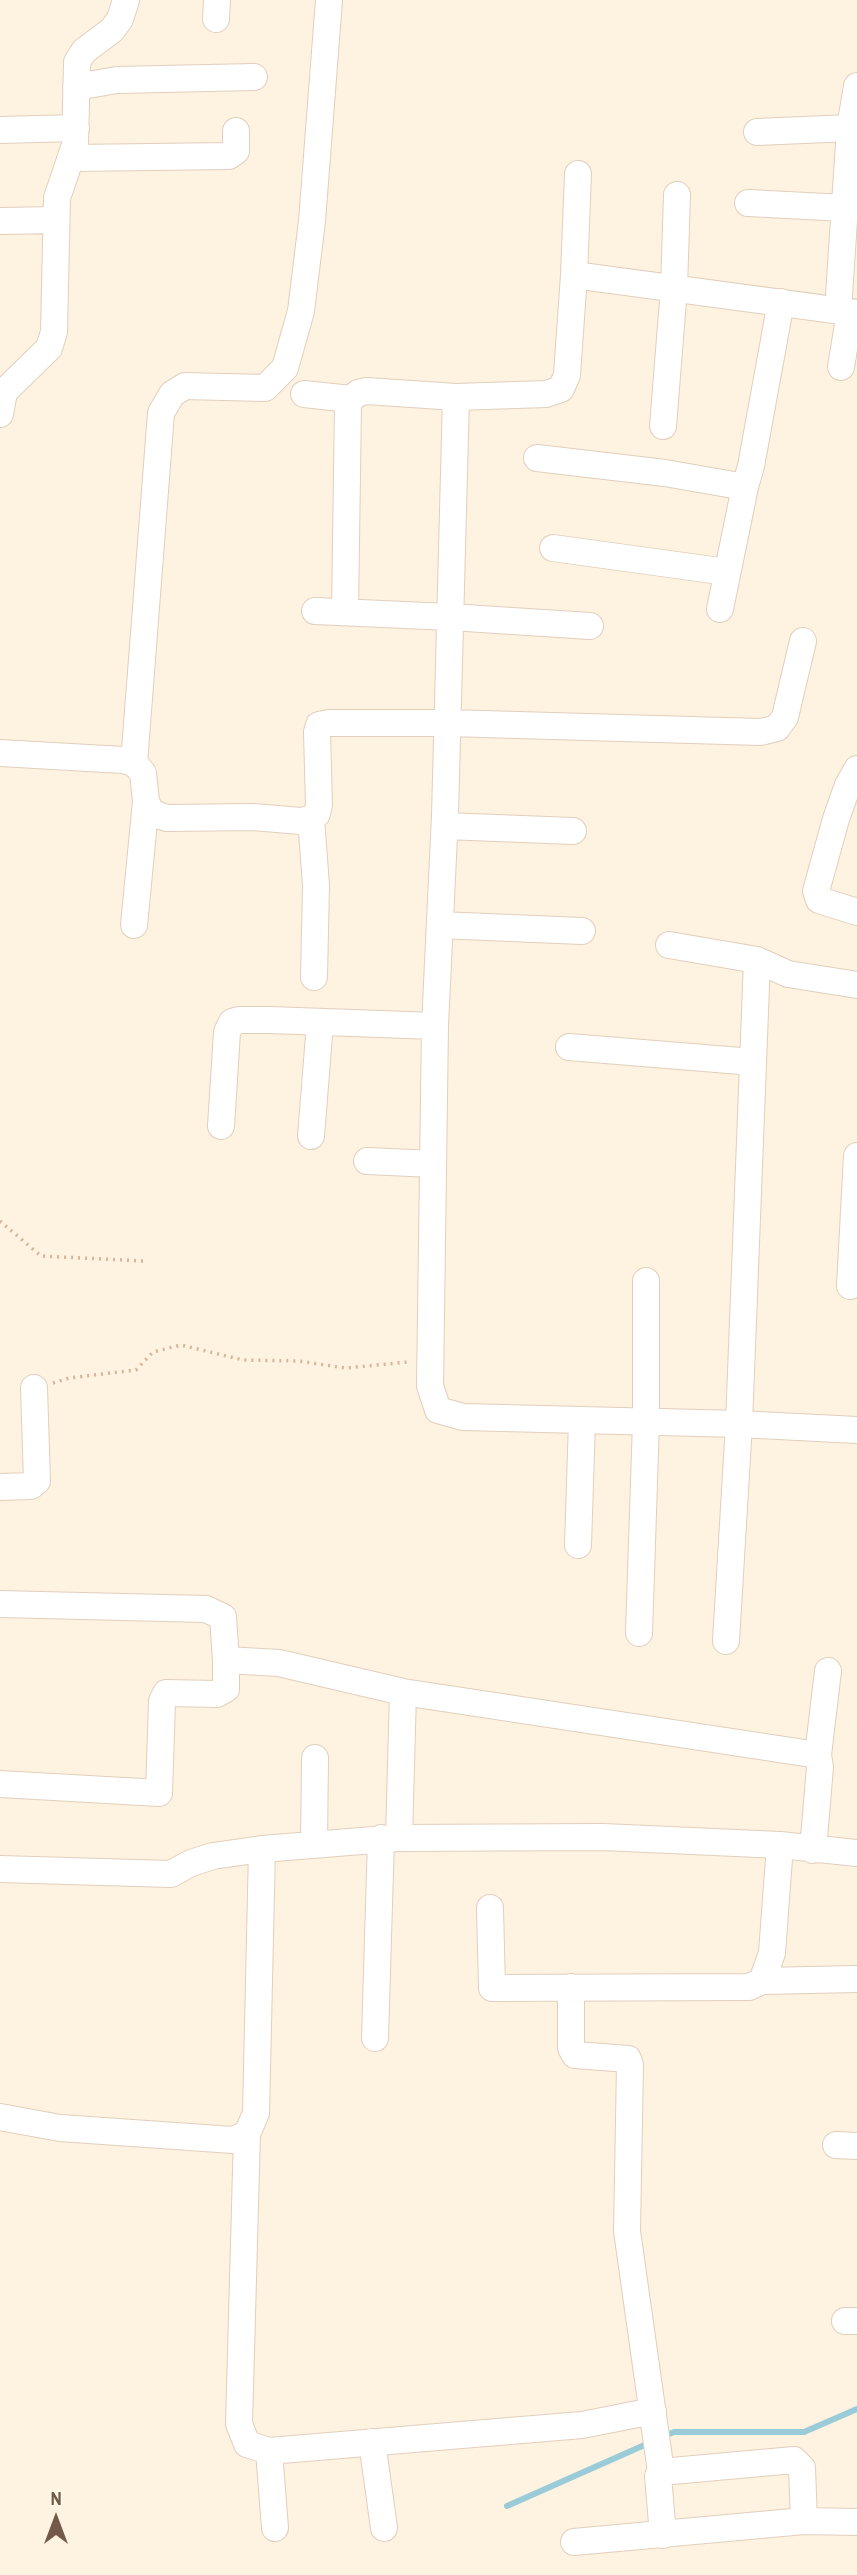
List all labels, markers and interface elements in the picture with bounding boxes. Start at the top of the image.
north arrow [21,2484,91,2554]
text: N [50,2485,62,2511]

